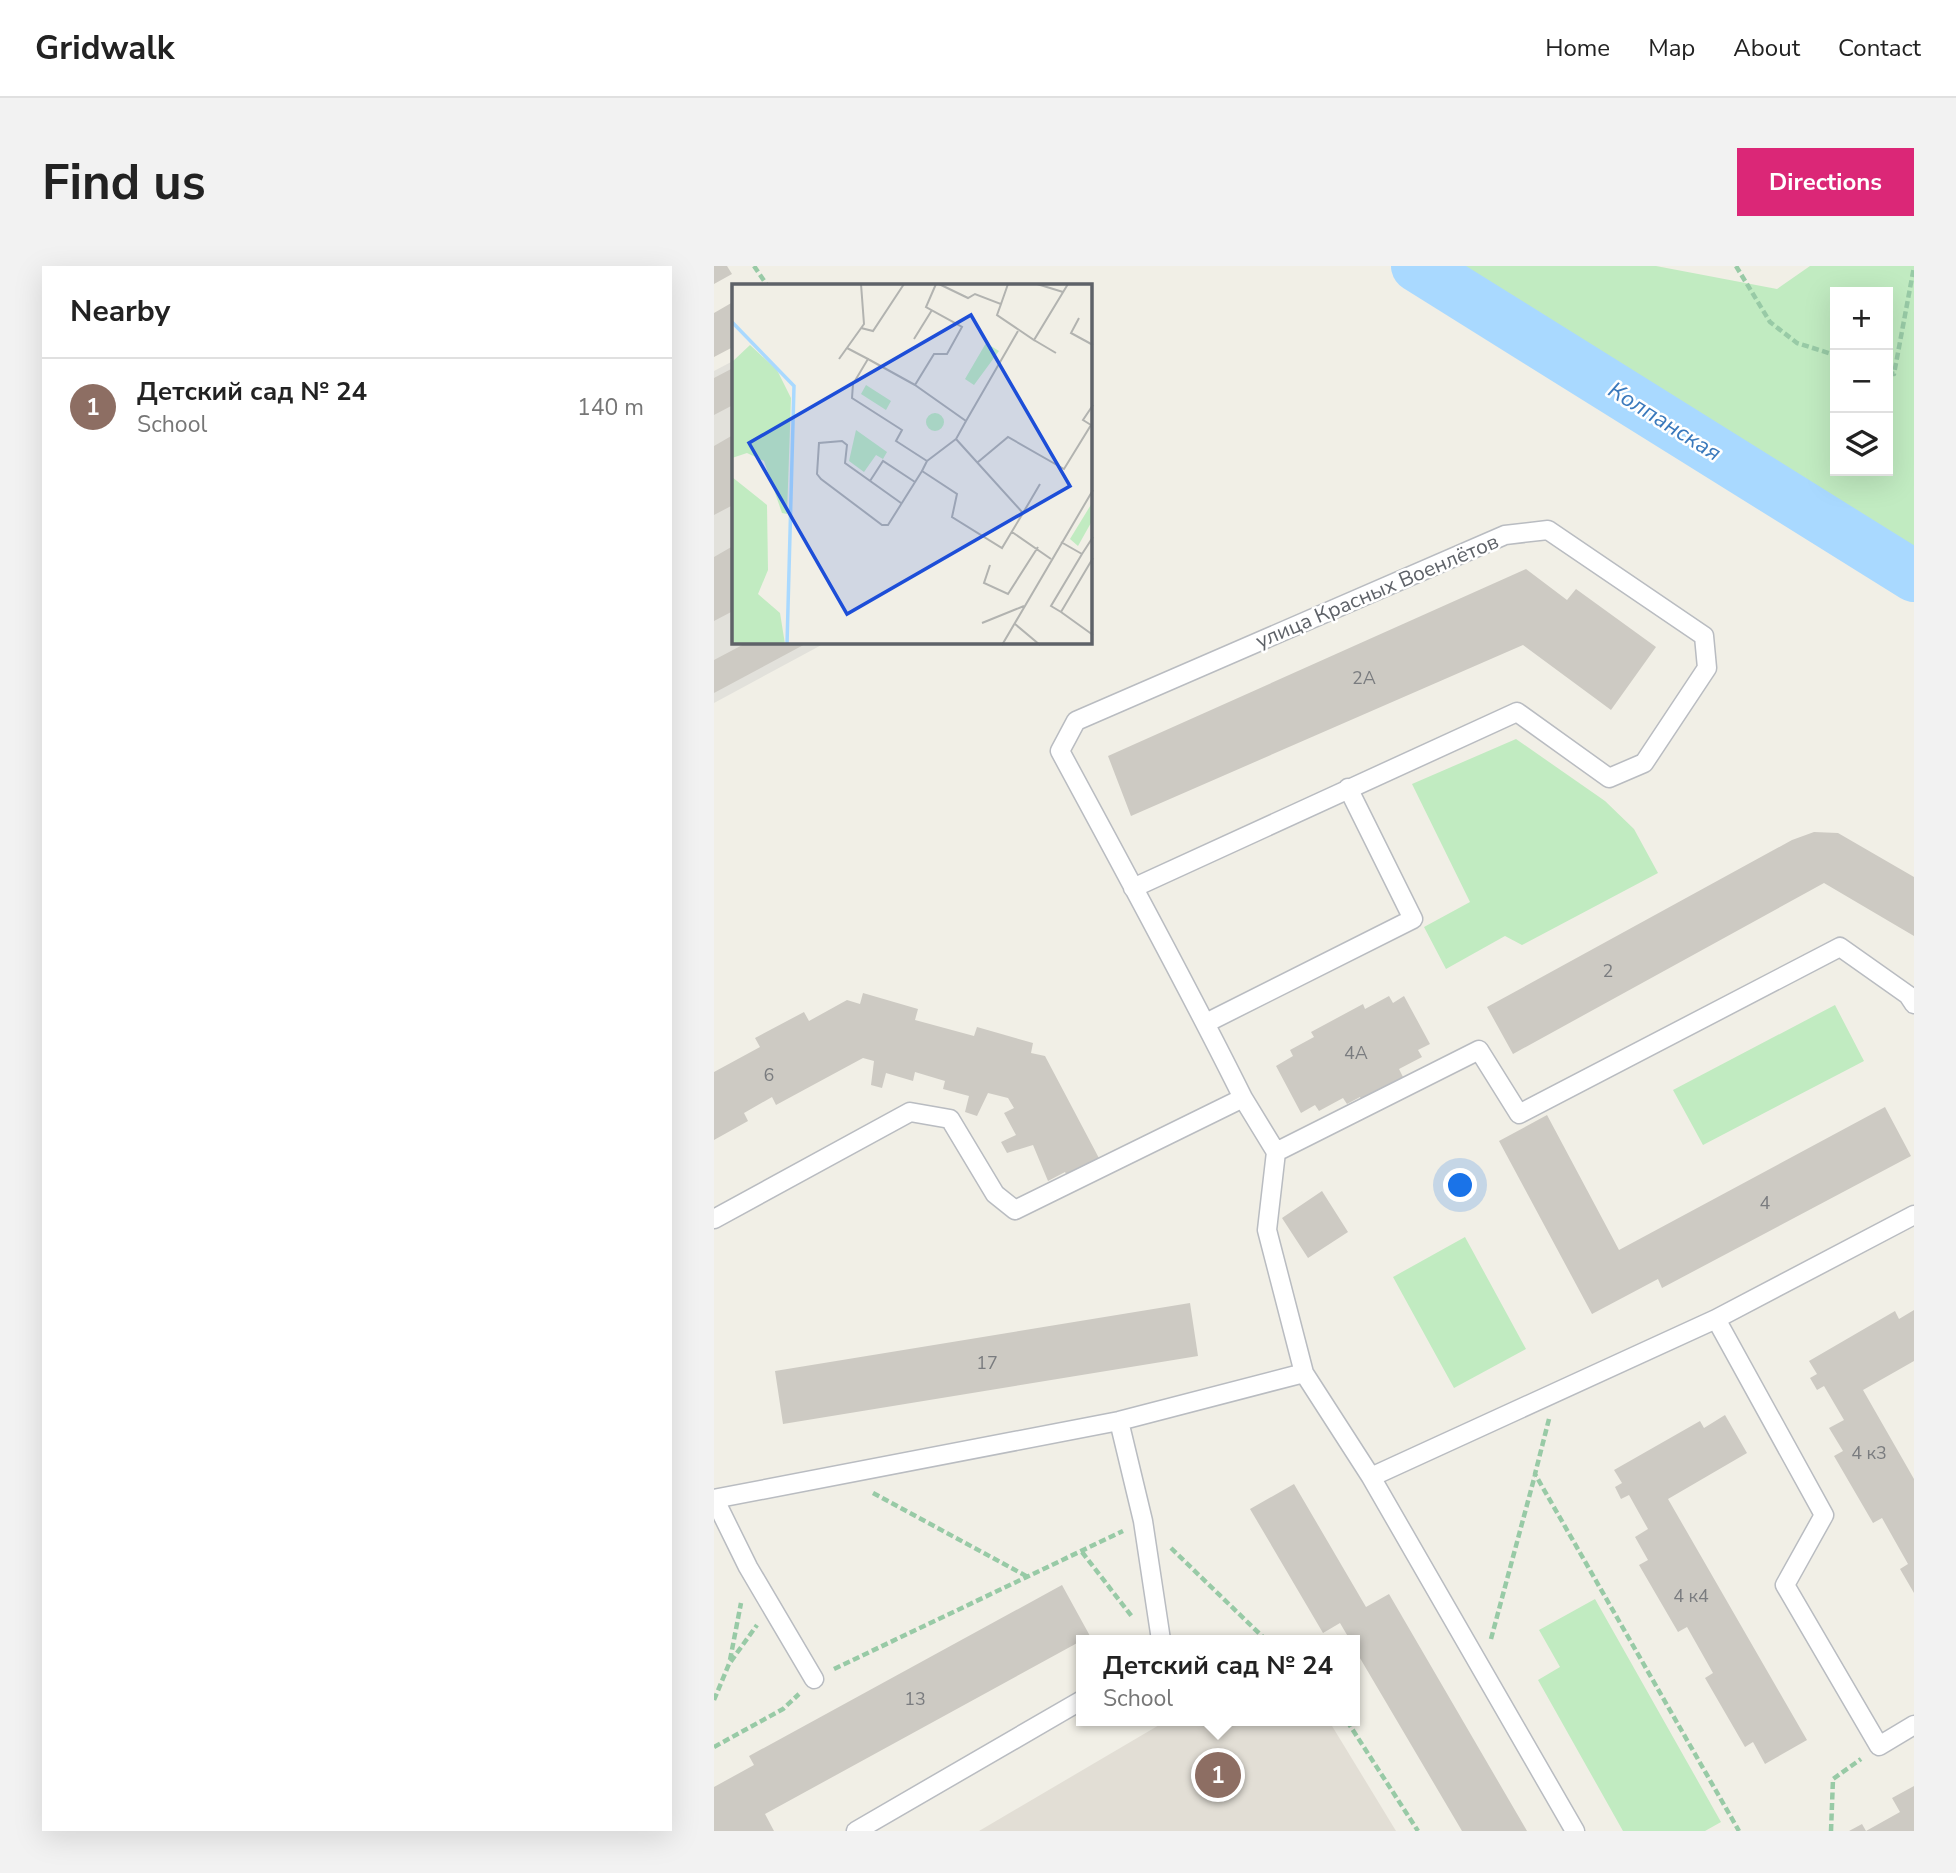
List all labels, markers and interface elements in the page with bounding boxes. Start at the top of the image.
text: Gridwalk [35,26,175,71]
text: Home [1545,32,1610,64]
text: Map [1648,32,1695,64]
text: About [1733,32,1800,64]
text: Contact [1838,32,1921,64]
button: Directions [1737,148,1914,216]
text: Find us [42,149,206,216]
inset map [732,284,1092,644]
map controls [1830,287,1893,476]
button: + [1830,287,1893,350]
text: Nearby [70,291,170,332]
button: − [1830,350,1893,413]
text: Детский сад № 24 [137,374,367,409]
water label: Колпанская [1602,374,1727,468]
text: 1 [86,392,100,423]
text: 140 m [577,392,644,423]
text: School [137,409,207,440]
button: layers [1830,413,1893,476]
street label: улица Красных Военлётов [1251,527,1503,655]
house number: 2А [1352,666,1376,690]
house number: 2 [1603,959,1613,983]
house number: 4А [1344,1041,1368,1065]
house number: 6 [764,1063,774,1087]
your location [1443,1168,1477,1202]
house number: 4 [1760,1191,1771,1215]
house number: 17 [976,1351,998,1375]
house number: 4 к3 [1851,1441,1887,1465]
house number: 4 к4 [1673,1584,1709,1608]
popup [1076,1635,1360,1726]
text: Детский сад № 24 [1103,1648,1333,1683]
text: School [1103,1683,1173,1714]
house number: 13 [904,1687,926,1711]
pin: 1 [1195,1749,1241,1801]

